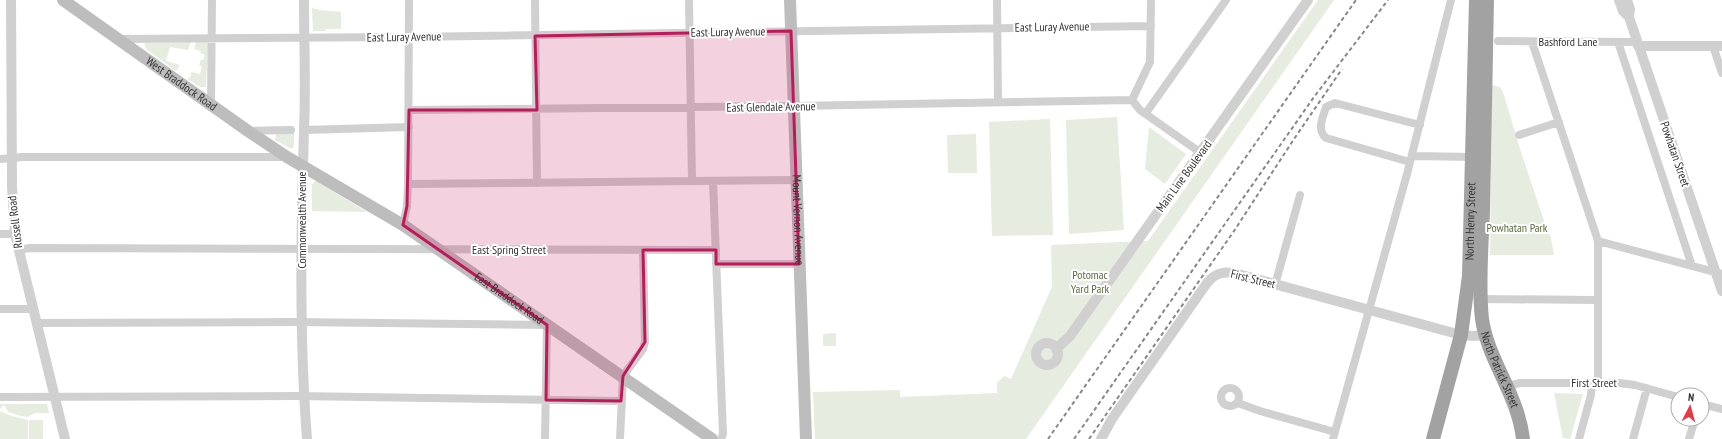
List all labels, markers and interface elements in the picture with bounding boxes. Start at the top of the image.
street label: East Luray Avenue [1015,18,1089,35]
street label: East Luray Avenue [691,23,765,40]
street label: East Luray Avenue [367,28,441,45]
street label: Bashford Lane [1539,34,1597,49]
street label: West Braddock Road [143,53,220,114]
street label: East Glendale Avenue [726,98,816,115]
street label: Powhatan Street [1657,119,1694,189]
street label: Main Line Boulevard [1153,137,1215,214]
street label: Commonwealth Avenue [294,171,309,269]
street label: Mount Vernon Avenue [789,174,808,265]
street label: North Henry Street [1461,181,1478,260]
street label: Russell Road [4,195,25,249]
park label: Powhatan Park [1486,220,1548,235]
street label: East Spring Street [472,242,547,257]
street label: First Street [1229,266,1278,291]
park label: Potomac Yard Park [1071,267,1110,296]
street label: East Braddock Road [472,269,547,327]
street label: North Patrick Street [1478,330,1523,410]
street label: First Street [1571,375,1617,390]
north arrow [1670,387,1710,427]
text: N [1687,390,1695,404]

